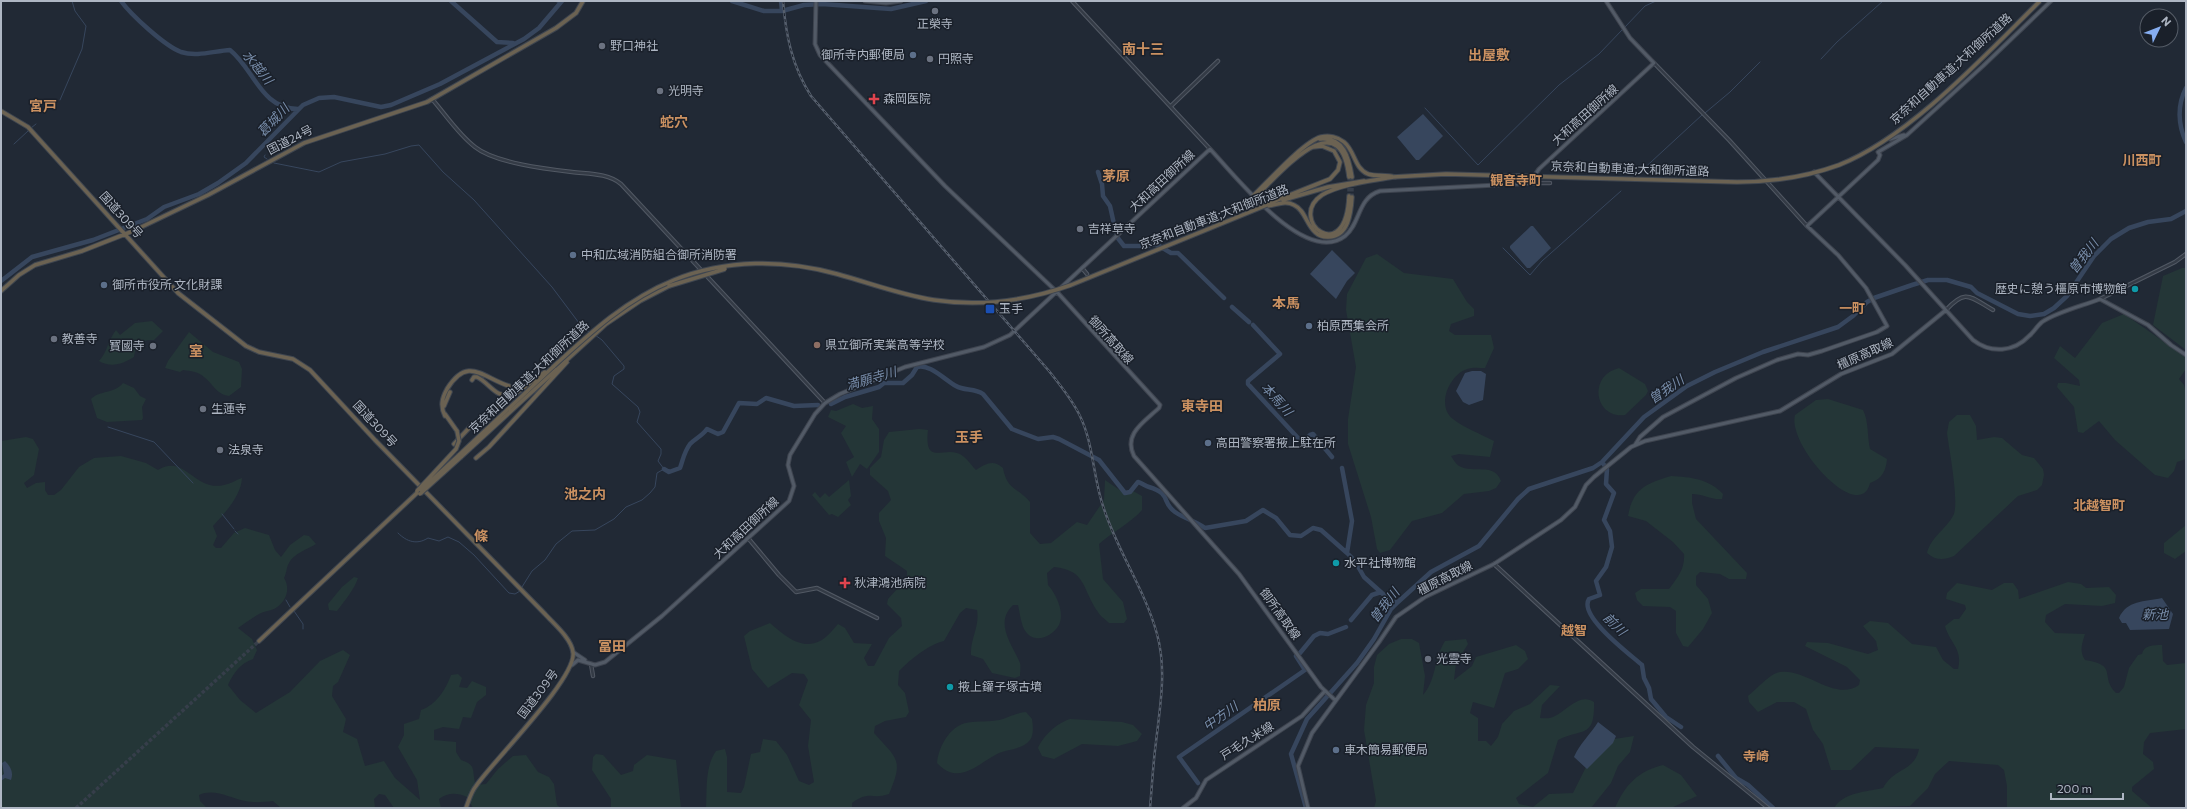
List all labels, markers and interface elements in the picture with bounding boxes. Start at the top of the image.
marker: 正榮寺 [930,6,940,16]
north arrow [2139,8,2179,48]
street label: 京奈和自動車道;大和御所道路 [1887,10,2015,127]
text: N [2159,13,2174,28]
place label: 正榮寺 [917,16,953,30]
place label: 野口神社 [610,38,658,52]
district label: 南十三 [1122,40,1164,57]
marker: 野口神社 [597,41,607,51]
district label: 出屋敷 [1468,46,1510,63]
water label: 水越川 [240,47,278,89]
place label: 御所寺内郵便局 [821,47,905,61]
marker: 御所寺内郵便局 [908,50,918,60]
place label: 円照寺 [938,51,974,65]
marker: 円照寺 [925,54,935,64]
street label: 大和高田御所線 [1548,81,1620,148]
place label: 光明寺 [668,83,704,97]
marker: 光明寺 [655,86,665,96]
place label: 森岡医院 [883,91,931,105]
marker: 森岡医院 [868,93,880,105]
district label: 宮戸 [29,97,57,114]
water label: 葛城川 [254,99,294,140]
district label: 蛇穴 [660,113,688,130]
street label: 国道24号 [264,122,315,157]
street label: 大和高田御所線 [1126,146,1197,214]
district label: 川西町 [2122,152,2162,168]
street label: 京奈和自動車道;大和御所道路 [1550,158,1710,179]
district label: 茅原 [1102,167,1130,184]
district label: 観音寺町 [1490,172,1542,188]
street label: 京奈和自動車道;大和御所道路 [1137,181,1291,252]
street label: 国道309号 [97,188,146,241]
place label: 吉祥草寺 [1088,221,1136,235]
marker: 吉祥草寺 [1075,224,1085,234]
water label: 曽我川 [2065,234,2103,276]
place label: 中和広域消防組合御所消防署 [581,247,737,261]
marker: 中和広域消防組合御所消防署 [568,250,578,260]
place label: 御所市役所 文化財課 [112,277,222,291]
marker: 御所市役所 文化財課 [99,280,109,290]
place label: 歴史に憩う橿原市博物館 [1995,281,2127,295]
marker: 歴史に憩う橿原市博物館 [2130,284,2140,294]
district label: 本馬 [1272,294,1300,311]
district label: 一町 [1839,300,1865,316]
place label: 玉手 [999,301,1023,315]
marker: 玉手 [984,303,996,315]
street label: 御所高取線 [1086,312,1137,366]
street label: 京奈和自動車道;大和御所道路 [465,317,592,436]
place label: 柏原西集会所 [1317,318,1389,332]
marker: 柏原西集会所 [1304,321,1314,331]
place label: 教善寺 [62,331,98,345]
marker: 教善寺 [49,334,59,344]
street label: 橿原高取線 [1834,334,1895,372]
place label: 県立御所実業高等学校 [825,337,945,351]
place label: 寳國寺 [109,338,145,352]
marker: 県立御所実業高等学校 [812,340,822,350]
marker: 寳國寺 [148,341,158,351]
district label: 室 [189,342,203,359]
water label: 満願寺川 [844,363,900,393]
water label: 曽我川 [1645,370,1688,407]
water label: 本馬川 [1258,379,1297,420]
street label: 国道309号 [351,397,401,449]
district label: 東寺田 [1181,397,1223,414]
place label: 生蓮寺 [211,401,247,415]
marker: 生蓮寺 [198,404,208,414]
district label: 玉手 [955,428,983,445]
place label: 高田警察署掖上駐在所 [1216,435,1336,449]
marker: 高田警察署掖上駐在所 [1203,438,1213,448]
place label: 法泉寺 [228,442,264,456]
marker: 法泉寺 [215,445,225,455]
district label: 池之内 [564,485,606,502]
street label: 大和高田御所線 [710,493,781,561]
district label: 北越智町 [2073,497,2125,513]
district label: 條 [474,527,488,544]
place label: 水平社博物館 [1344,555,1416,569]
street label: 橿原高取線 [1415,557,1474,597]
marker: 水平社博物館 [1331,558,1341,568]
place label: 秋津鴻池病院 [854,575,926,589]
marker: 秋津鴻池病院 [839,577,851,589]
water label: 曽我川 [1366,583,1404,625]
street label: 御所高取線 [1258,585,1304,642]
water label: 新池 [2142,606,2170,622]
water label: 前川 [1600,609,1631,640]
district label: 越智 [1561,622,1587,638]
district label: 冨田 [598,637,626,654]
place label: 光雲寺 [1436,651,1472,665]
marker: 光雲寺 [1423,654,1433,664]
street label: 国道309号 [514,666,560,721]
place label: 掖上鑵子塚古墳 [958,679,1042,693]
marker: 掖上鑵子塚古墳 [945,682,955,692]
district label: 柏原 [1253,696,1281,713]
water label: 中方川 [1199,697,1242,734]
street label: 戸毛久米線 [1217,718,1276,762]
place label: 車木簡易郵便局 [1344,742,1428,756]
marker: 車木簡易郵便局 [1331,745,1341,755]
district label: 寺崎 [1743,748,1769,764]
scale bar [2051,775,2123,801]
text: 200 m [2057,781,2092,795]

